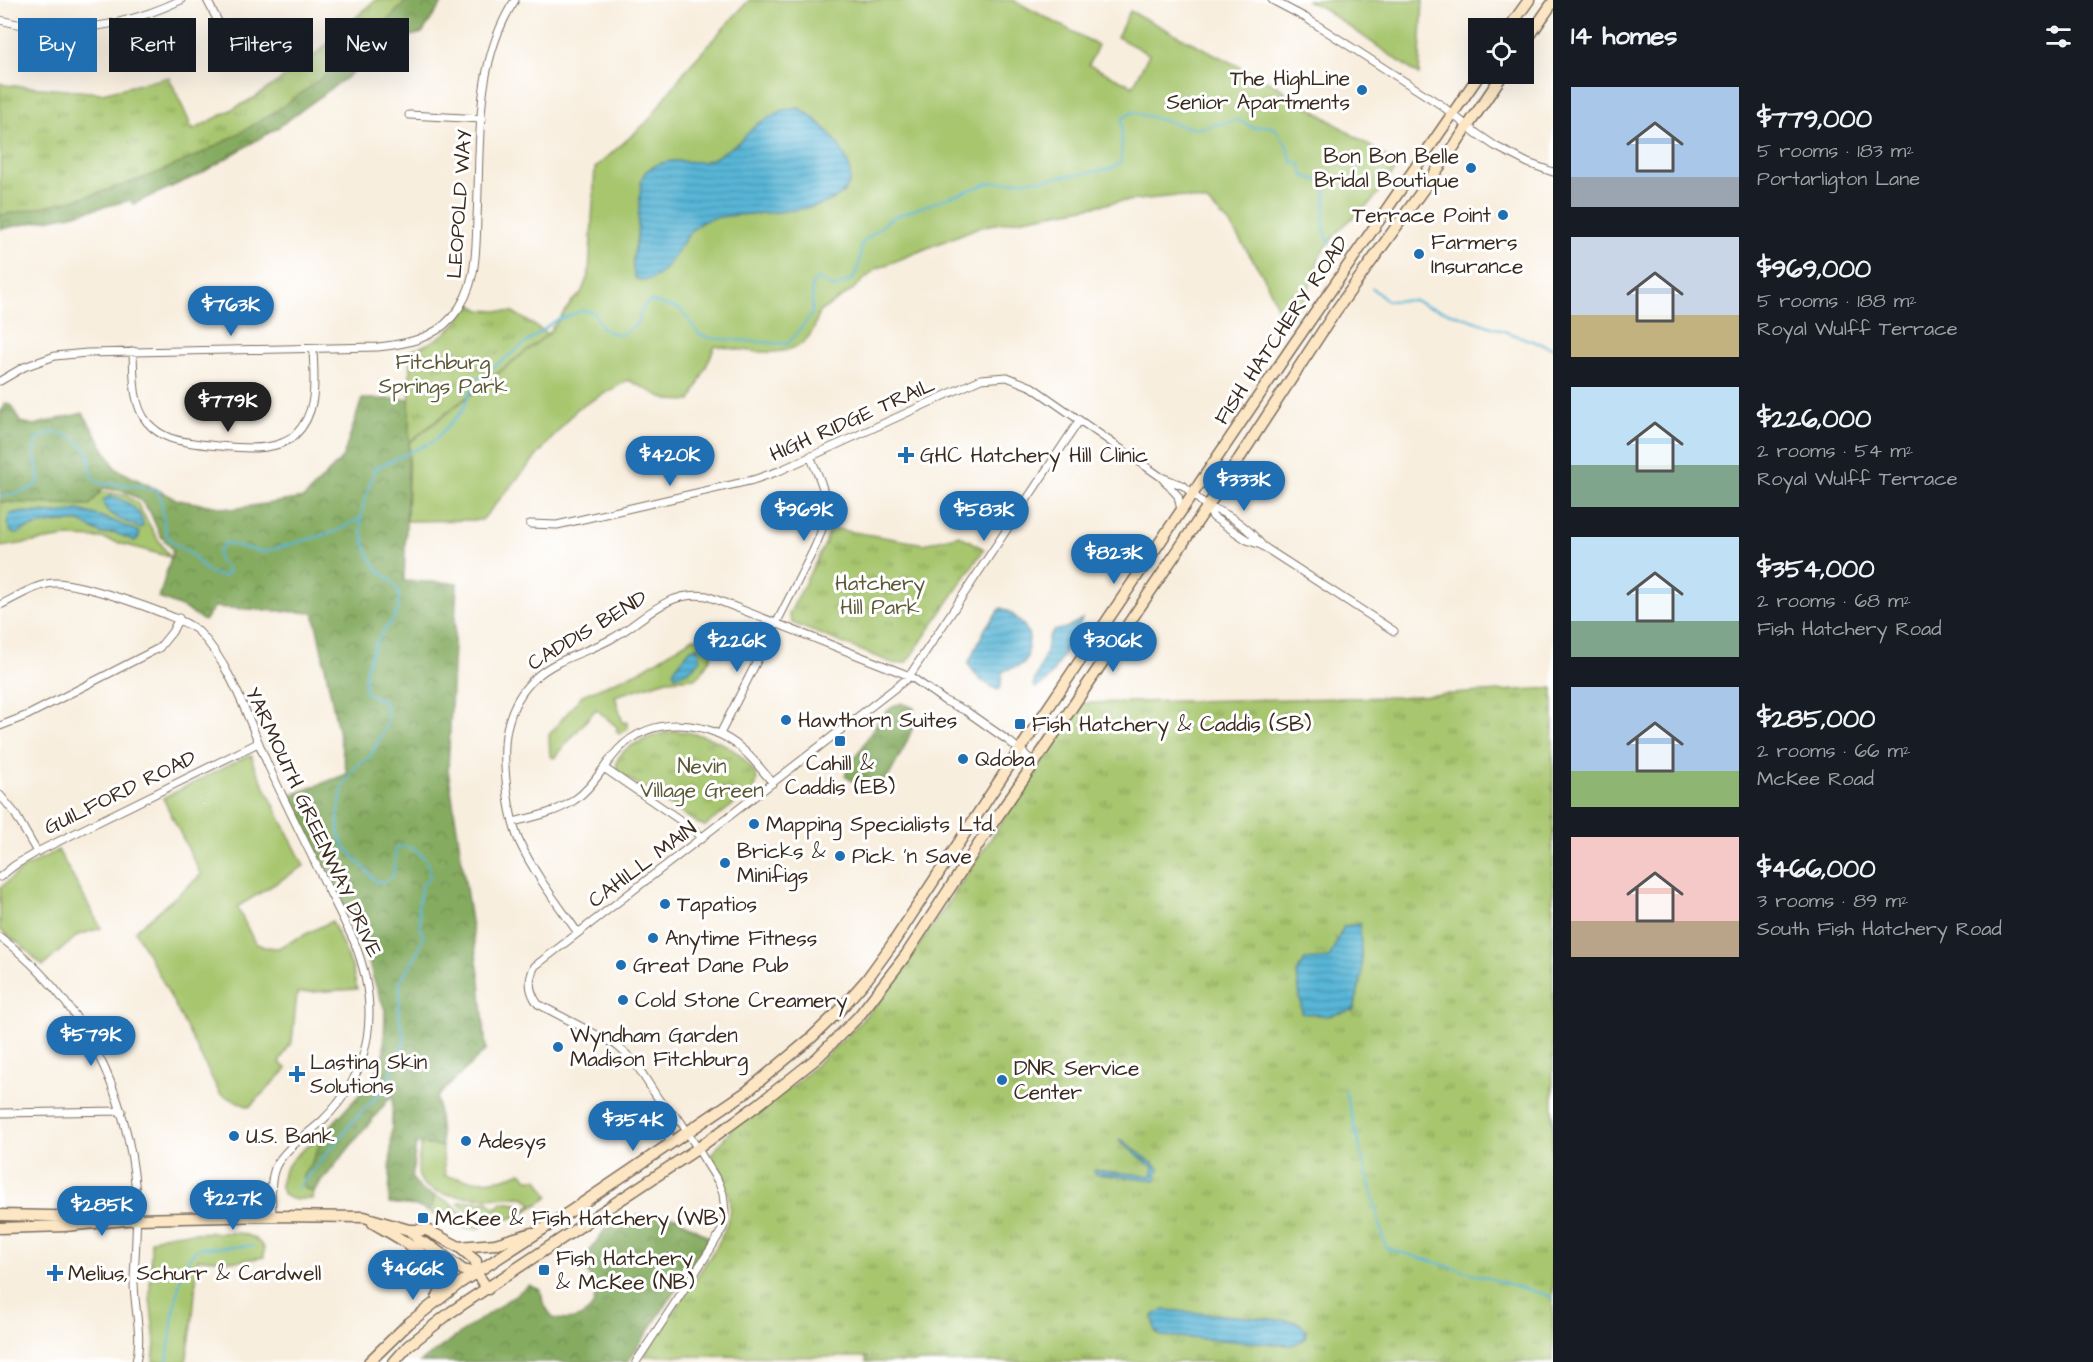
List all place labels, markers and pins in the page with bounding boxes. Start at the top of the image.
place label: The HighLine Senior Apartments [1167,64,1350,118]
marker: The HighLine Senior Apartments [1355,83,1369,97]
place label: Bon Bon Belle Bridal Boutique [1314,142,1459,195]
marker: Bon Bon Belle Bridal Boutique [1464,161,1478,175]
place label: Terrace Point [1352,201,1491,230]
marker: Terrace Point [1496,208,1510,222]
place label: Farmers Insurance [1431,228,1523,281]
marker: Farmers Insurance [1412,247,1426,261]
pin: $763K [189,286,273,337]
pin: $779K [186,382,270,433]
pin: $420K [628,436,712,487]
place label: GHC Hatchery Hill Clinic [920,441,1148,472]
marker: GHC Hatchery Hill Clinic [897,446,915,464]
pin: $333K [1202,461,1286,512]
pin: $969K [762,491,846,542]
pin: $583K [942,491,1026,542]
pin: $823K [1072,534,1156,585]
pin: $226K [695,622,779,673]
pin: $306K [1071,622,1155,673]
place label: Hawthorn Suites [798,706,957,735]
place label: Fish Hatchery & Caddis (SB) [1032,710,1311,741]
marker: Hawthorn Suites [779,713,793,727]
marker: Fish Hatchery & Caddis (SB) [1013,717,1027,731]
marker: Cahill & Caddis (EB) [833,734,847,748]
place label: Qdoba [975,745,1035,774]
place label: Cahill & Caddis (EB) [785,749,895,802]
marker: Qdoba [956,752,970,766]
place label: Mapping Specialists Ltd. [766,810,995,841]
marker: Mapping Specialists Ltd. [747,817,761,831]
place label: Bricks & Minifigs [737,837,826,892]
place label: Pick 'n Save [852,842,972,871]
marker: Pick 'n Save [833,849,847,863]
marker: Bricks & Minifigs [718,856,732,870]
place label: Tapatios [677,890,757,920]
marker: Tapatios [658,897,672,911]
place label: Anytime Fitness [665,924,817,955]
marker: Anytime Fitness [646,931,660,945]
place label: Great Dane Pub [633,951,789,980]
marker: Great Dane Pub [614,958,628,972]
place label: Cold Stone Creamery [635,986,848,1017]
marker: Cold Stone Creamery [616,993,630,1007]
pin: $579K [49,1016,133,1067]
place label: Wyndham Garden Madison Fitchburg [570,1021,748,1076]
marker: Wyndham Garden Madison Fitchburg [551,1040,565,1054]
place label: Lasting Skin Solutions [310,1048,427,1101]
place label: DNR Service Center [1014,1054,1139,1107]
marker: Lasting Skin Solutions [288,1065,306,1083]
marker: DNR Service Center [995,1073,1009,1087]
pin: $354K [591,1101,675,1152]
place label: U.S. Bank [246,1122,335,1151]
place label: Adesys [478,1127,546,1158]
marker: U.S. Bank [227,1129,241,1143]
marker: Adesys [459,1134,473,1148]
pin: $227K [191,1180,275,1231]
pin: $285K [60,1186,144,1237]
place label: McKee & Fish Hatchery (WB) [435,1204,726,1235]
marker: McKee & Fish Hatchery (WB) [416,1211,430,1225]
place label: Fish Hatchery & McKee (NB) [556,1244,695,1297]
pin: $466K [371,1250,455,1301]
place label: Melius, Schurr & Cardwell [68,1259,321,1288]
marker: Fish Hatchery & McKee (NB) [537,1263,551,1277]
marker: Melius, Schurr & Cardwell [46,1264,64,1282]

